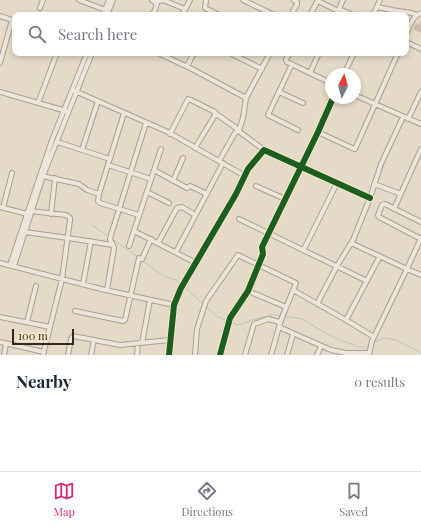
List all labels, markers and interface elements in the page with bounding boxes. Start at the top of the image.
search box [12,12,409,56]
icon: search [26,23,48,45]
text: Search here [58,24,137,44]
north arrow [325,68,361,104]
scale bar [12,327,74,346]
text: 100 m [18,328,48,343]
text: Nearby [16,370,71,392]
text: 0 results [354,373,405,390]
tab: Map [53,480,75,519]
tab: Directions [181,480,233,519]
tab: Saved [339,480,368,519]

